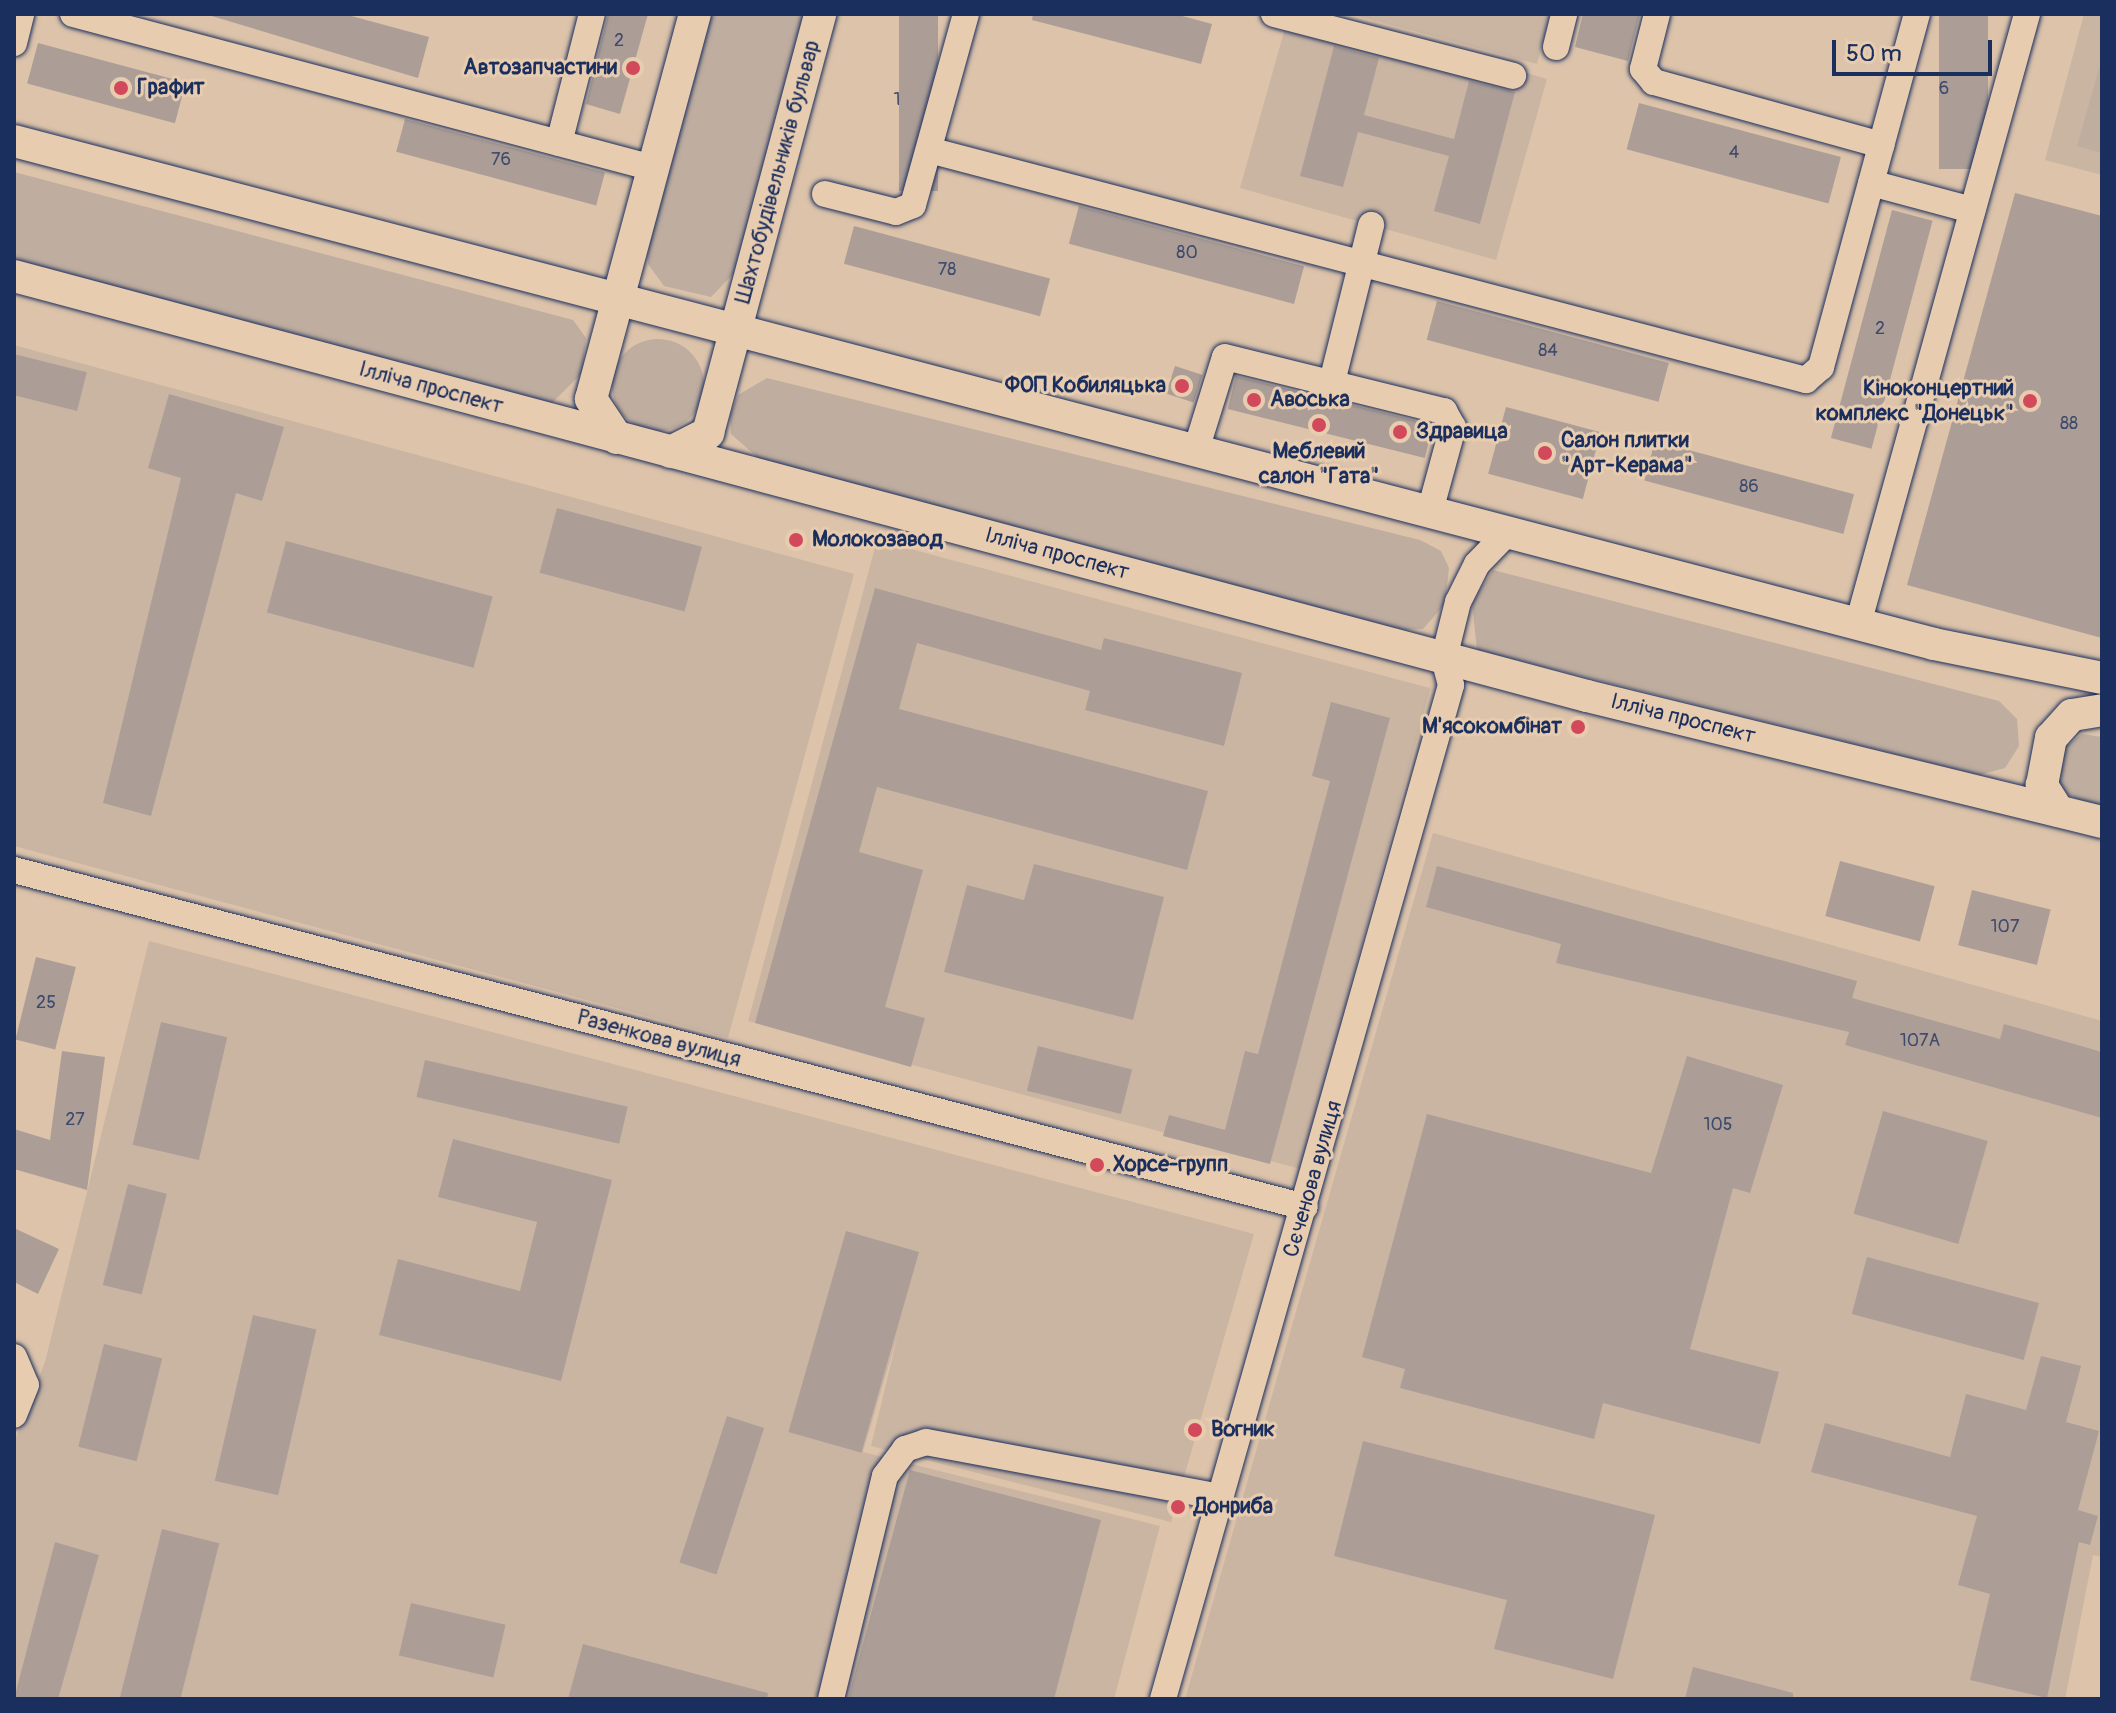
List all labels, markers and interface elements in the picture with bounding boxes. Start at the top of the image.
scale bar [1836,24,1996,74]
house number: 2 [614,30,624,52]
street label: Шахтобудівельників бульвар [730,38,826,306]
text: 50 m [1846,39,1902,68]
place label: Автозапчастини [463,55,617,81]
marker: Автозапчастини [624,59,642,77]
place label: Графит [137,75,204,101]
house number: 6 [1939,78,1949,100]
marker: Графит [112,79,130,97]
house number: 1 [893,89,901,111]
house number: 4 [1729,142,1739,164]
house number: 76 [491,149,511,171]
house number: 80 [1176,242,1198,264]
house number: 78 [938,259,956,281]
house number: 2 [1875,318,1885,340]
house number: 84 [1538,340,1558,362]
street label: Ілліча проспект [356,356,506,420]
place label: ФОП Кобиляцька [1005,373,1166,399]
place label: Кіноконцертний комплекс "Донецьк" [1815,375,2014,426]
marker: ФОП Кобиляцька [1173,377,1191,395]
place label: Авоська [1270,387,1350,413]
marker: Авоська [1245,391,1263,409]
marker: Кіноконцертний комплекс "Донецьк" [2021,392,2039,410]
house number: 88 [2060,413,2078,435]
marker: Меблевий салон "Гата" [1310,416,1328,434]
place label: Здравица [1416,419,1508,445]
marker: Здравица [1391,423,1409,441]
place label: Салон плитки "Арт-Керама" [1561,427,1693,478]
place label: Меблевий салон "Гата" [1259,438,1379,490]
marker: Салон плитки "Арт-Керама" [1536,444,1554,462]
house number: 86 [1739,476,1759,498]
street label: Ілліча проспект [982,522,1132,586]
place label: Молокозавод [812,527,943,553]
marker: Молокозавод [787,531,805,549]
street label: Ілліча проспект [1608,688,1758,750]
place label: М'ясокомбінат [1422,714,1562,740]
marker: М'ясокомбінат [1569,718,1587,736]
house number: 107 [1991,916,2019,938]
house number: 25 [36,992,56,1014]
street label: Разенкова вулиця [574,1004,744,1074]
house number: 107А [1900,1030,1940,1052]
street label: Сєченова вулиця [1278,1098,1348,1260]
house number: 27 [65,1109,85,1131]
house number: 105 [1703,1114,1733,1136]
place label: Хорсе-групп [1113,1152,1228,1178]
marker: Хорсе-групп [1088,1156,1106,1174]
place label: Вогник [1211,1417,1275,1443]
marker: Вогник [1186,1421,1204,1439]
place label: Донриба [1194,1494,1273,1520]
marker: Донриба [1169,1498,1187,1516]

